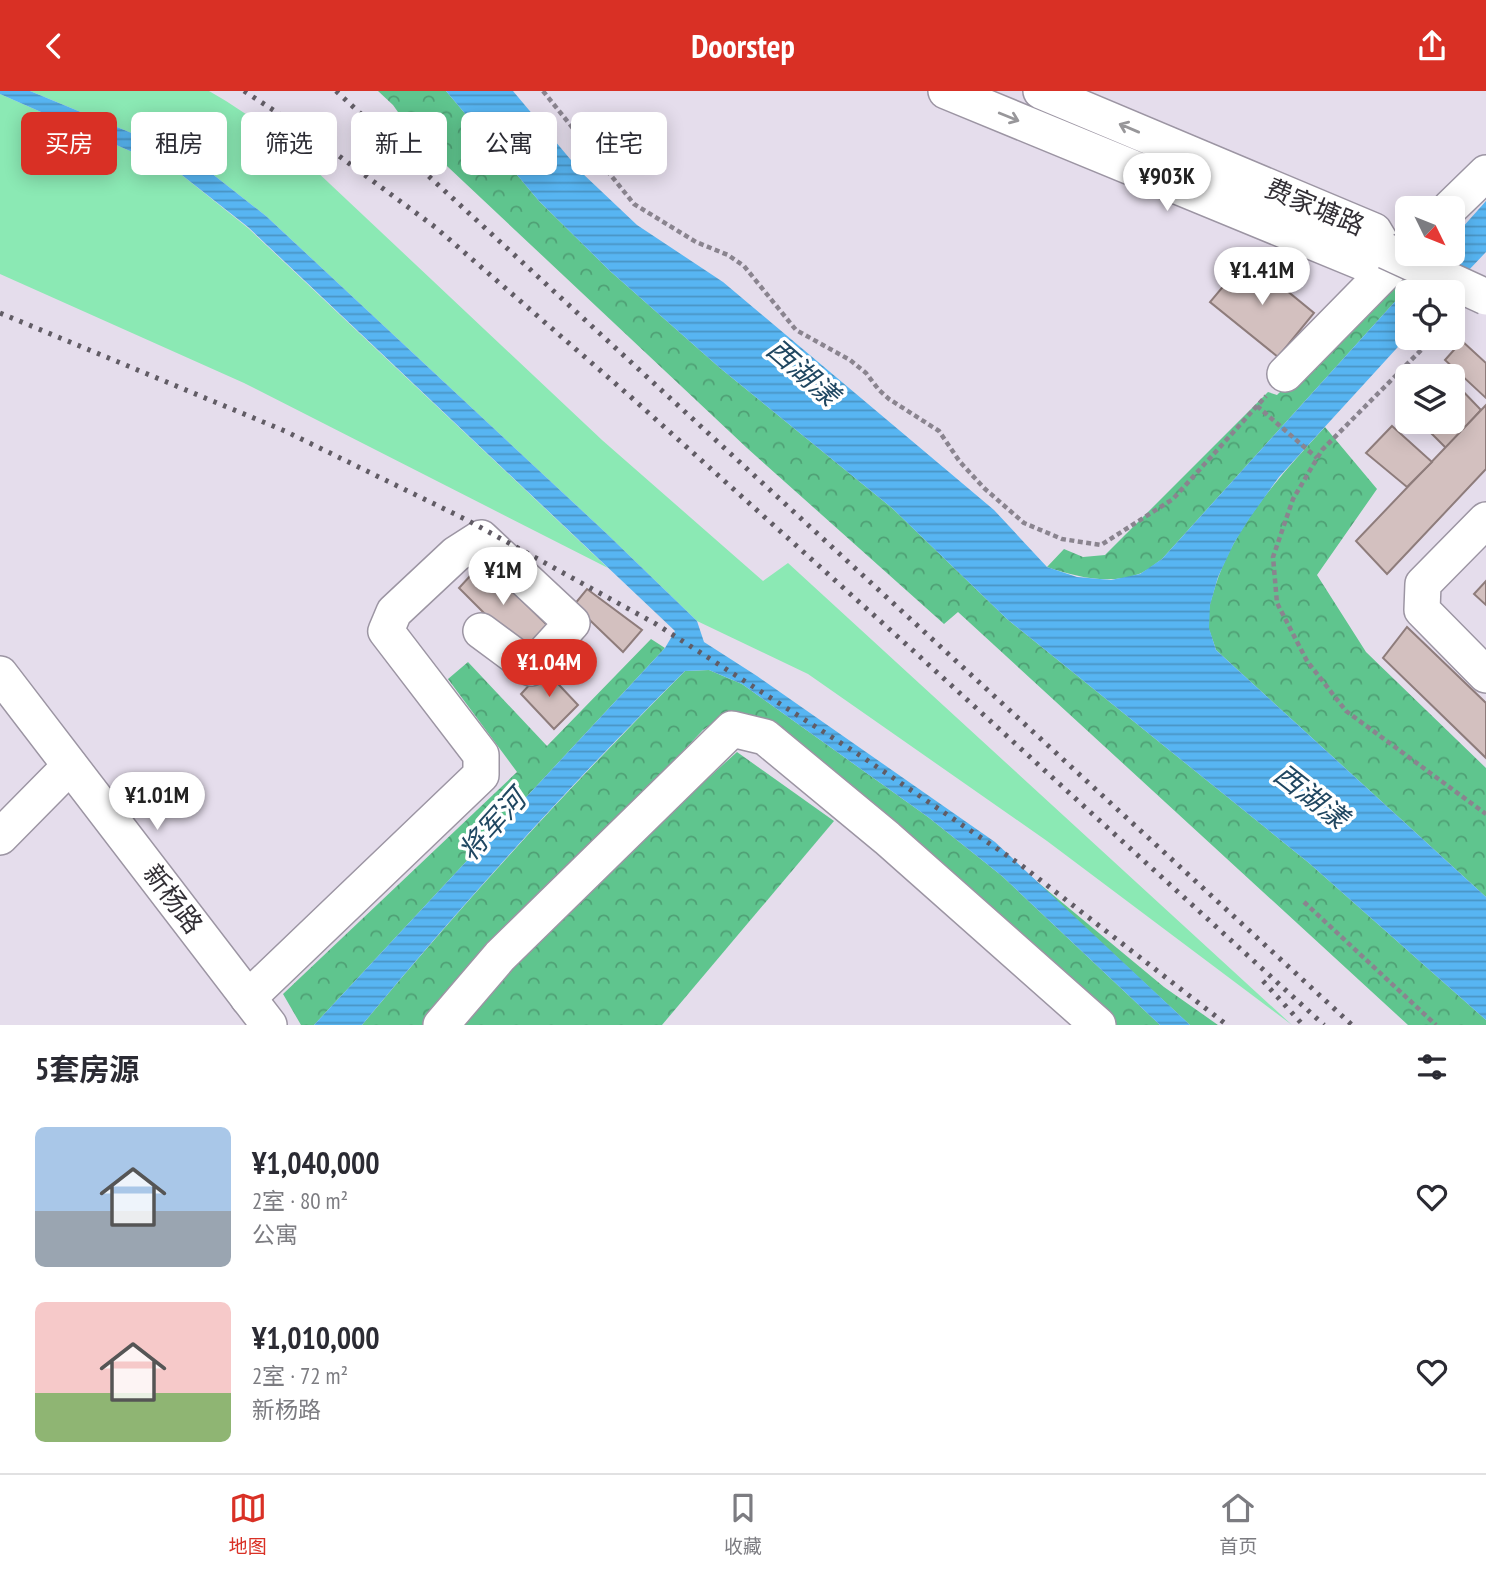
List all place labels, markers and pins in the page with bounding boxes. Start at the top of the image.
pin: ¥903K [1118,153,1216,213]
pin: ¥1.41M [1205,247,1319,307]
pin: ¥1M [469,547,537,607]
pin: ¥1.04M [492,639,606,699]
pin: ¥1.01M [100,773,214,832]

